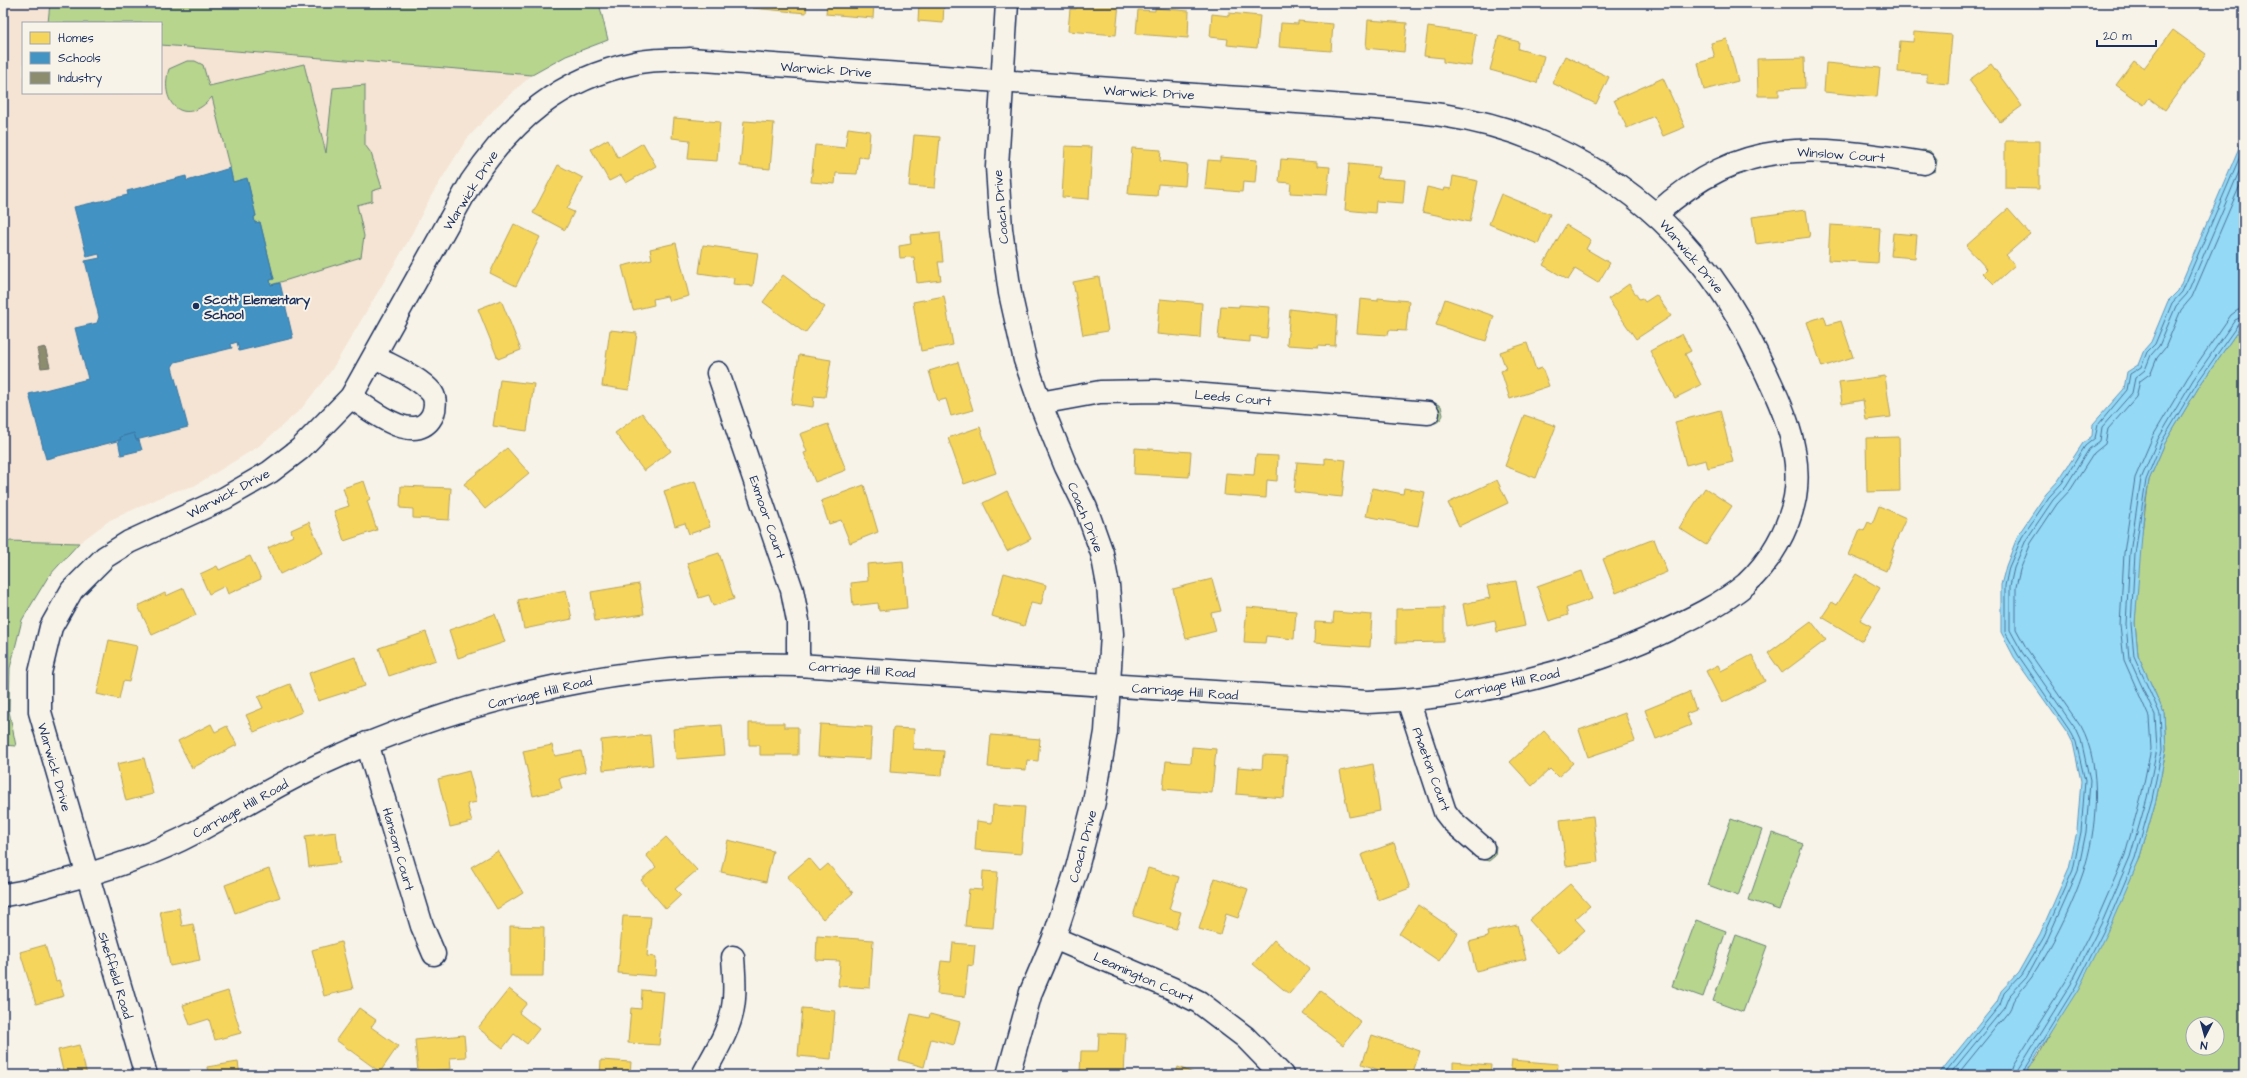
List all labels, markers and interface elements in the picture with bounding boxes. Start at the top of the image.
legend [22,22,162,94]
scale bar [2097,22,2156,48]
text: 20 m [2103,28,2132,45]
text: Homes [58,30,94,47]
text: Schools [58,50,101,67]
street label: Warwick Drive [780,58,872,82]
text: Industry [58,70,103,88]
street label: Warwick Drive [1103,82,1195,104]
street label: Winslow Court [1796,143,1886,167]
street label: Warwick Drive [439,147,503,234]
street label: Coach Drive [989,169,1013,245]
street label: Warwick Drive [1655,216,1727,297]
place label: Scott Elementary School [203,291,311,324]
marker: Scott Elementary School [191,301,201,311]
street label: Leeds Court [1194,386,1273,410]
street label: Warwick Drive [184,465,273,523]
street label: Exmoor Court [744,474,790,562]
street label: Coach Drive [1063,480,1107,555]
street label: Carriage Hill Road [808,657,916,684]
street label: Carriage Hill Road [1453,664,1562,705]
street label: Carriage Hill Road [486,672,595,715]
street label: Carriage Hill Road [1131,679,1239,706]
street label: Warwick Drive [33,721,75,814]
street label: Phaeton Court [1408,725,1455,815]
street label: Carriage Hill Road [189,775,292,843]
street label: Hansom Court [378,806,419,894]
street label: Coach Drive [1065,808,1101,884]
street label: Sheffield Road [93,930,137,1021]
street label: Leamington Court [1090,948,1197,1009]
north arrow [2185,1016,2225,1056]
text: N [2200,1038,2208,1053]

